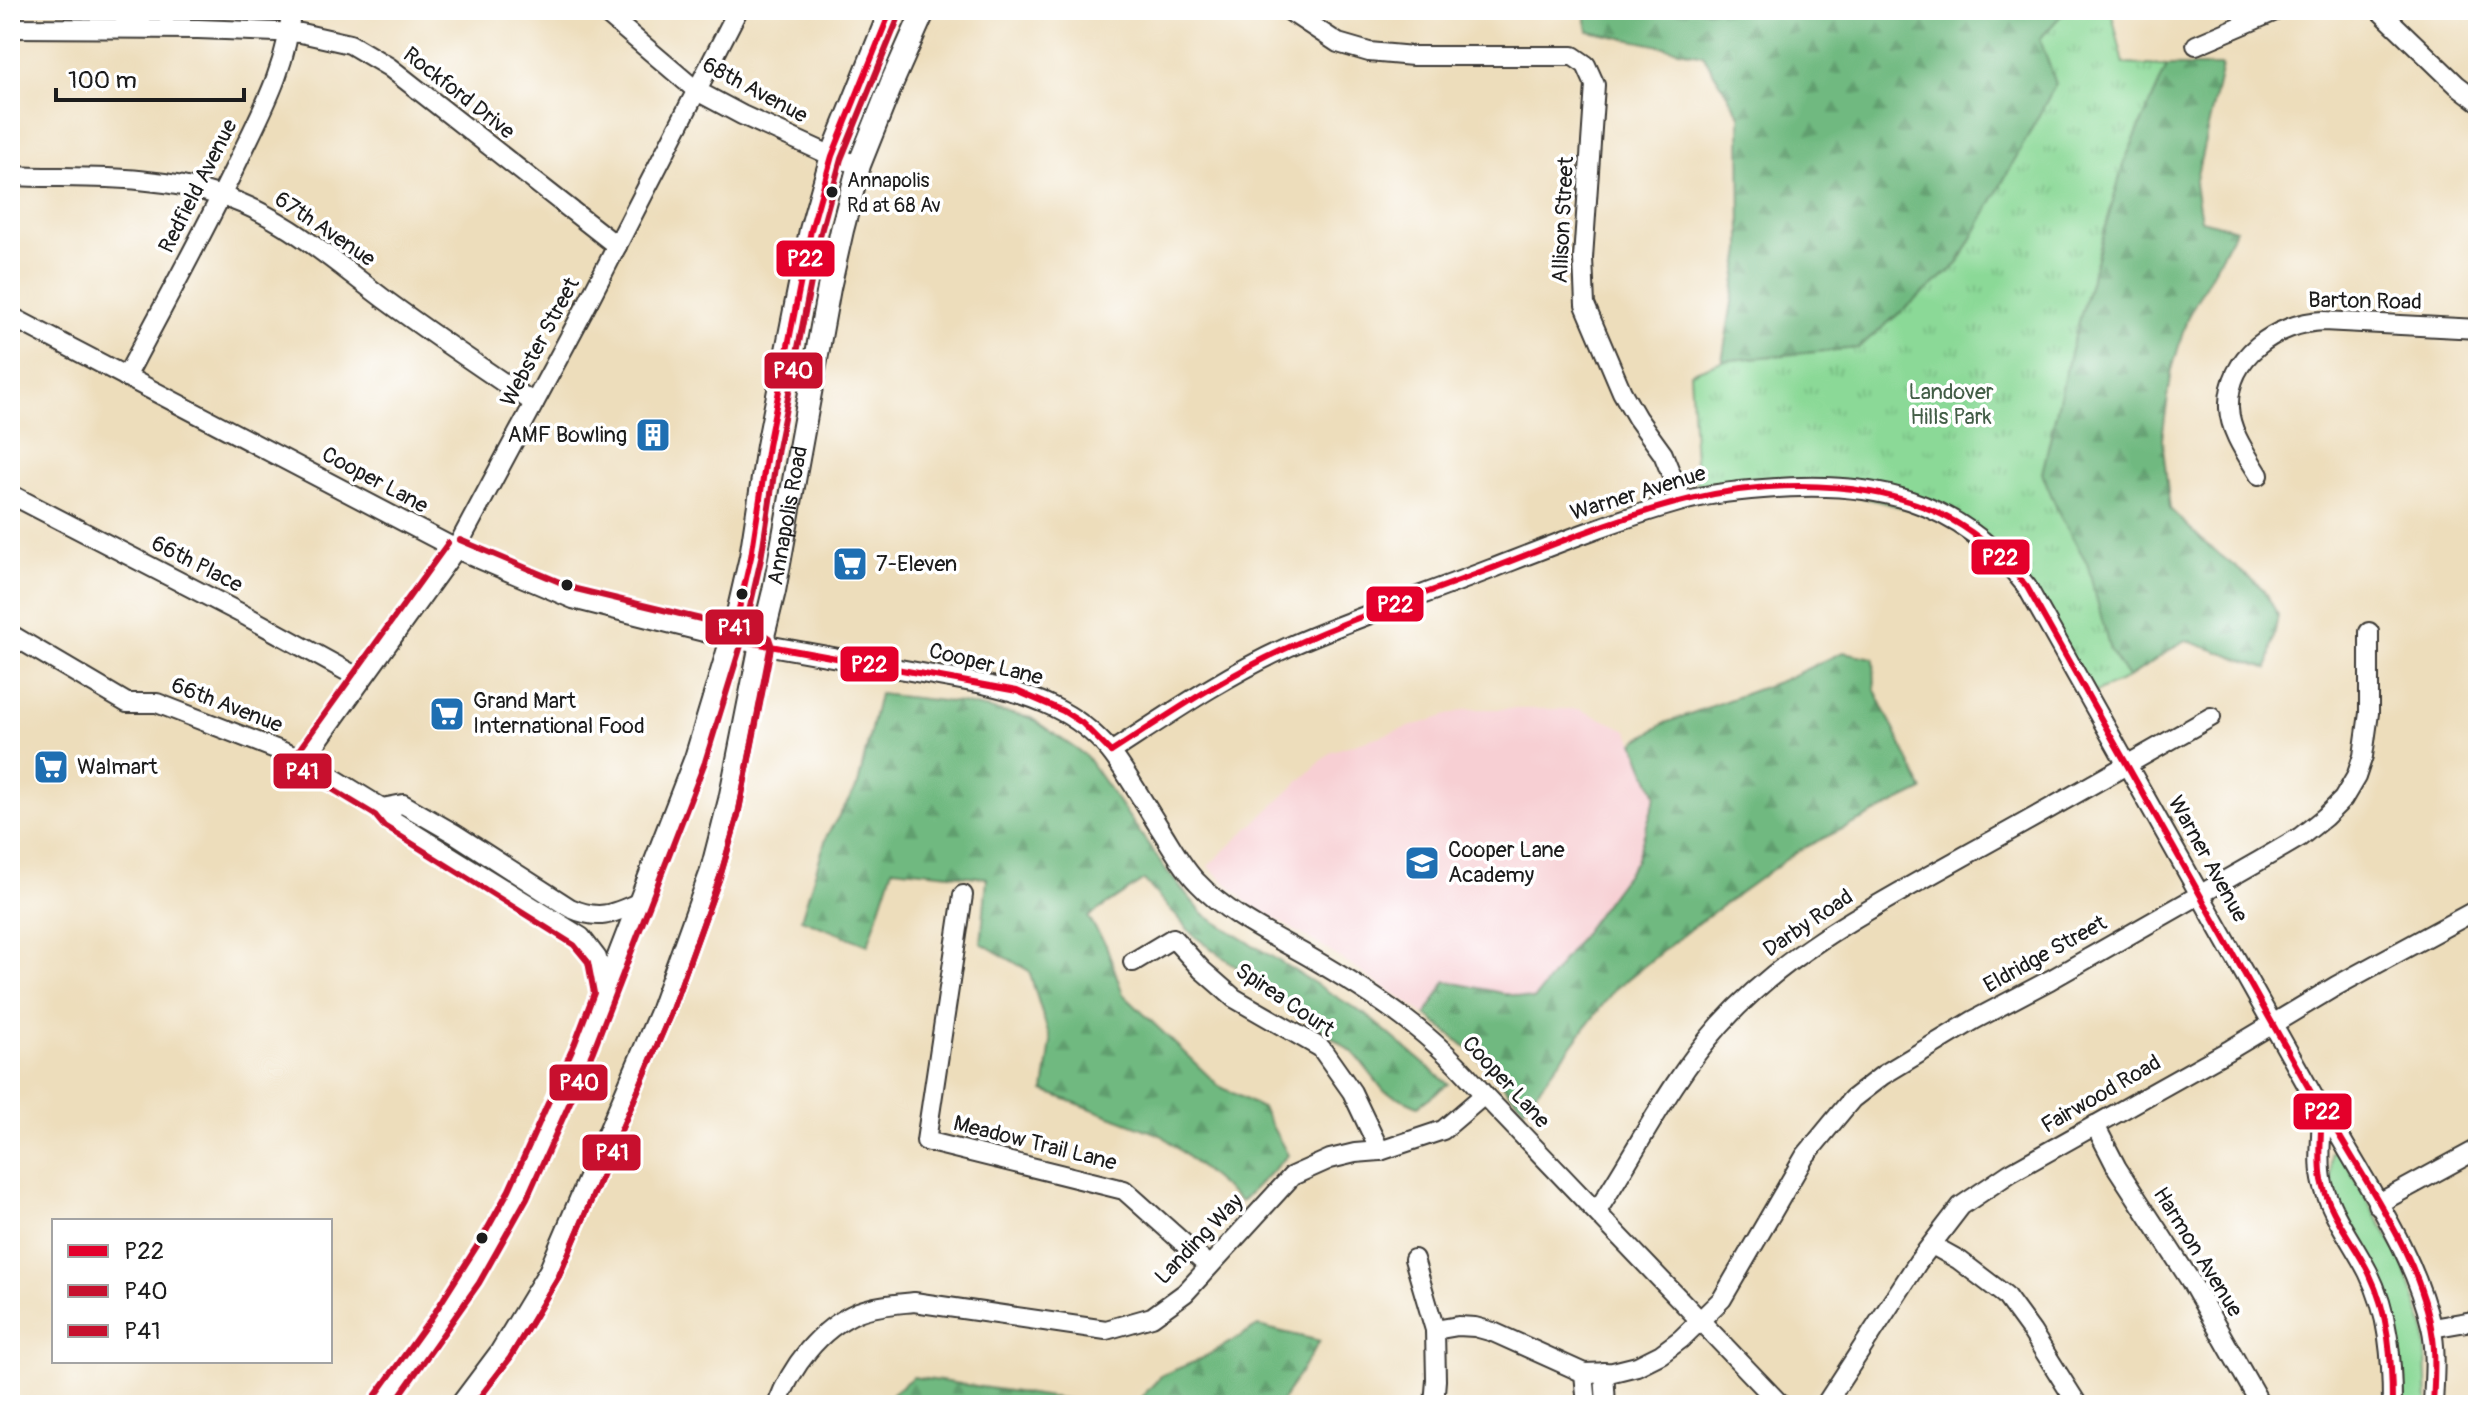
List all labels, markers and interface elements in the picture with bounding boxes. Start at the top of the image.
street label: Rockford Drive [397,41,521,145]
street label: 68th Avenue [697,51,813,130]
scale bar [56,52,244,102]
text: 100 m [68,66,137,95]
street label: Redfield Avenue [152,114,244,258]
street label: Allison Street [1546,156,1580,284]
place label: Annapolis Rd at 68 Av [847,168,941,218]
marker: Annapolis Rd at 68 Av [824,184,840,200]
street label: 67th Avenue [269,185,381,273]
line badge: P22 [775,239,836,278]
text: P22 [787,245,823,273]
street label: Webster Street [494,273,586,411]
street label: Barton Road [2308,286,2422,316]
line badge: P40 [763,351,824,390]
text: P40 [773,357,813,385]
park label: Landover Hills Park [1908,378,1994,431]
building icon: AMF Bowling [634,416,672,454]
place label: AMF Bowling [508,421,627,449]
street label: Cooper Lane [317,440,433,520]
street label: Annapolis Road [761,444,814,587]
street label: Warner Avenue [1567,459,1709,527]
street label: 66th Place [146,529,248,599]
line badge: P22 [1970,538,2031,576]
text: P22 [1982,544,2018,572]
supermarket icon: 7-Eleven [831,545,869,583]
place label: 7-Eleven [876,550,957,578]
unlabelled marker [559,577,575,593]
line badge: P22 [1365,585,1425,623]
unlabelled marker [734,586,750,602]
text: P22 [1377,591,1413,619]
line badge: P41 [704,608,765,646]
text: P41 [717,614,751,642]
street label: Cooper Lane [926,636,1046,692]
line badge: P22 [839,645,900,683]
text: P22 [851,651,887,679]
street label: 66th Avenue [167,671,287,739]
place label: Grand Mart International Food [473,687,645,740]
supermarket icon: Grand Mart International Food [428,695,466,733]
supermarket icon: Walmart [32,748,70,786]
line badge: P41 [272,752,333,790]
place label: Walmart [77,753,158,781]
text: P41 [285,758,319,786]
street label: Warner Avenue [2162,791,2254,927]
place label: Cooper Lane Academy [1448,836,1565,889]
school or university icon: Cooper Lane Academy [1403,844,1441,882]
street label: Darby Road [1758,883,1858,963]
street label: Eldridge Street [1979,909,2111,999]
street label: Spirea Court [1230,957,1340,1043]
street label: Cooper Lane [1456,1030,1556,1134]
street label: Fairwood Road [2036,1048,2166,1140]
line badge: P40 [548,1063,609,1102]
text: P40 [559,1069,599,1097]
line badge: P22 [2292,1092,2353,1131]
text: P22 [2304,1098,2340,1126]
street label: Meadow Trail Lane [950,1109,1120,1177]
line badge: P41 [581,1133,642,1172]
text: P41 [595,1139,629,1167]
street label: Harmon Avenue [2147,1182,2249,1322]
street label: Landing Way [1149,1188,1249,1290]
legend [52,1219,332,1363]
unlabelled marker [474,1230,490,1246]
text: P22 [124,1237,164,1266]
text: P40 [124,1277,168,1306]
text: P41 [124,1317,161,1346]

